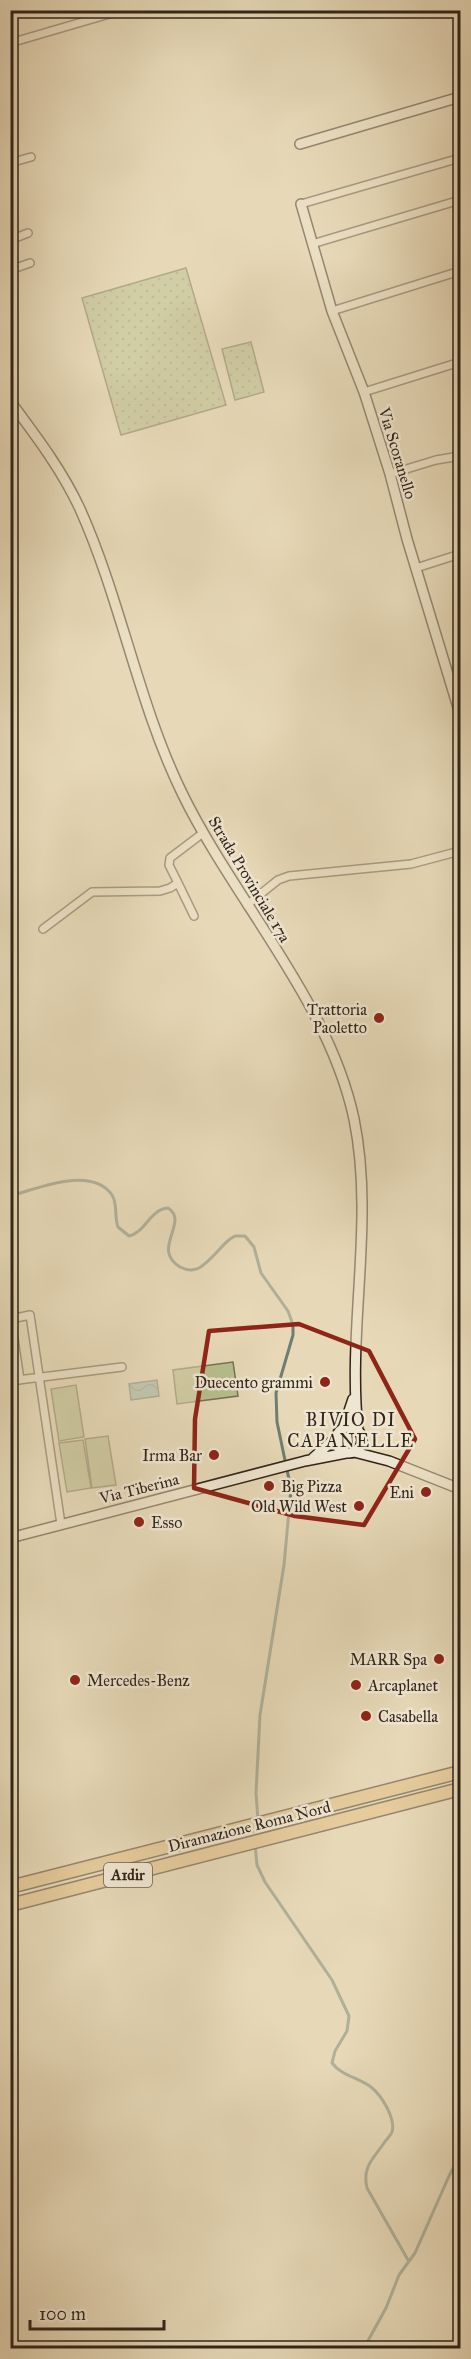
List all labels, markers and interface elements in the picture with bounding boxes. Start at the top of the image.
street label: Via Scoranello [374,404,420,501]
street label: Strada Provinciale 17a [204,813,295,946]
place label: Trattoria Paoletto [307,1000,367,1037]
marker: Trattoria Paoletto [372,1011,386,1025]
place label: Duecento grammi [194,1373,314,1393]
marker: Duecento grammi [318,1375,332,1389]
district label: BIVIO DI CAPANELLE [287,1409,415,1452]
place label: Irma Bar [142,1446,202,1465]
marker: Irma Bar [207,1448,221,1462]
street label: Via Tiberina [96,1469,181,1508]
place label: Big Pizza [281,1477,342,1497]
marker: Big Pizza [262,1479,276,1493]
place label: Eni [389,1483,415,1502]
marker: Eni [419,1485,433,1499]
place label: Old Wild West [251,1497,347,1516]
marker: Old Wild West [352,1499,366,1513]
place label: Esso [151,1513,182,1532]
marker: Esso [132,1515,146,1529]
place label: MARR Spa [350,1650,427,1669]
marker: MARR Spa [432,1652,446,1666]
place label: Mercedes-Benz [87,1671,190,1690]
marker: Mercedes-Benz [68,1673,82,1687]
place label: Arcaplanet [367,1676,439,1695]
marker: Arcaplanet [349,1678,363,1692]
place label: Casabella [378,1707,438,1726]
marker: Casabella [359,1709,373,1723]
street label: Diramazione Roma Nord [166,1797,332,1856]
road number: A1dir [104,1863,152,1887]
scale bar [30,2293,164,2331]
text: 100 m [39,2303,86,2325]

